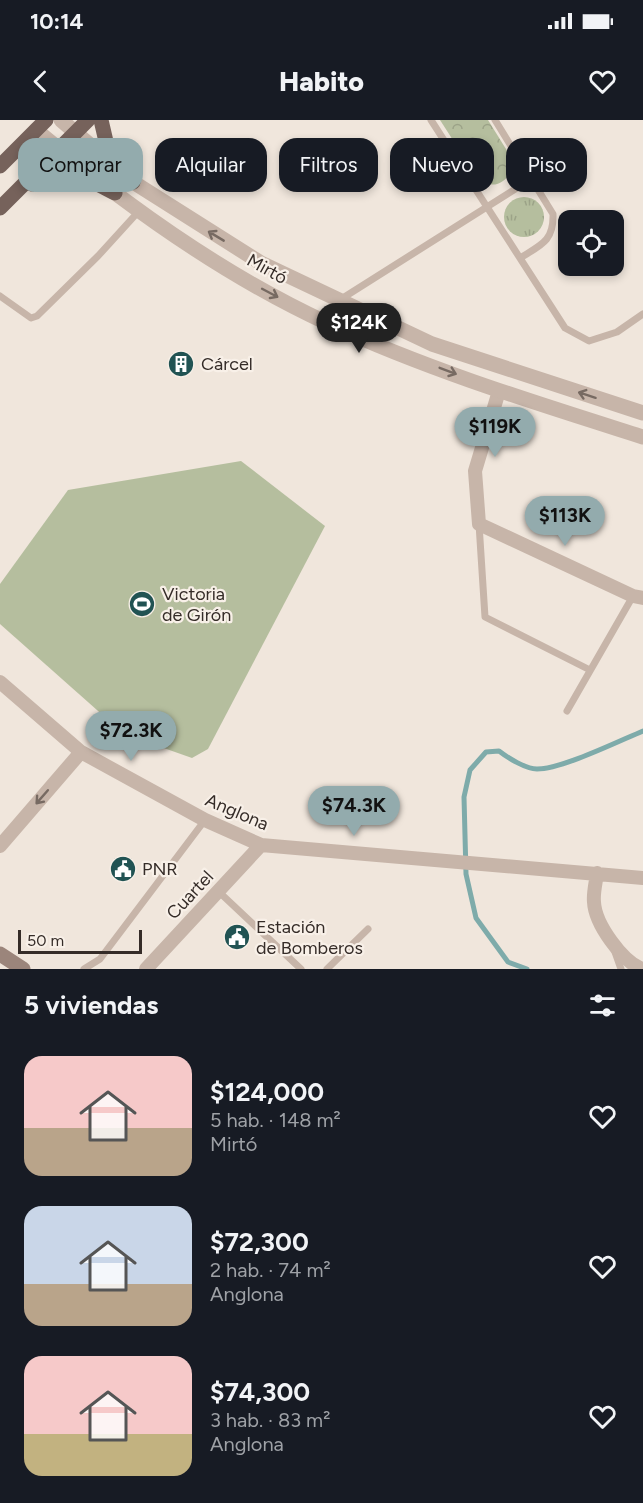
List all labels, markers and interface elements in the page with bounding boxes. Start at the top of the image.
text: 10:14 [30,8,83,35]
icon: back [24,65,57,98]
text: Habito [279,65,364,98]
icon: heart [586,65,619,98]
chip: Comprar [18,138,143,192]
chip: Alquilar [155,138,267,192]
chip: Filtros [279,138,378,192]
chip: Nuevo [390,138,494,192]
chip: Piso [506,138,587,192]
map controls [558,210,624,276]
button: locate [558,210,624,276]
one-way arrow [208,230,225,242]
street label: Mirtó [243,249,291,289]
one-way arrow [260,288,278,299]
pin: $124K [317,303,401,354]
text: $124K [330,310,388,334]
building icon: Cárcel [166,349,196,379]
place label: Cárcel [201,353,253,375]
one-way arrow [438,367,457,378]
one-way arrow [578,389,597,400]
pin: $119K [453,407,537,458]
text: $119K [469,414,521,438]
pin: $113K [523,496,607,547]
text: $113K [539,503,591,527]
place label: Victoria de Girón [162,583,231,626]
sports icon: Victoria de Girón [127,589,157,619]
pin: $72.3K [82,711,180,762]
text: $72.3K [99,718,163,742]
pin: $74.3K [305,786,403,837]
one-way arrow [36,789,49,805]
street label: Anglona [202,789,272,835]
text: $74.3K [322,793,386,817]
public building icon: PNR [108,854,138,884]
place label: PNR [142,858,178,880]
street label: Cuartel [162,866,218,924]
place label: Estación de Bomberos [256,916,363,959]
public building icon: Estación de Bomberos [222,922,252,952]
scale bar [18,927,142,954]
text: 50 m [27,931,64,950]
text: 5 viviendas [24,989,158,1021]
icon: filters [586,989,619,1022]
text: $124,000 [210,1076,324,1108]
icon: home [72,1080,144,1152]
icon: heart [586,1100,619,1133]
text: 5 hab. · 148 m² [210,1108,341,1132]
text: Mirtó [210,1132,257,1156]
text: $72,300 [210,1226,309,1258]
icon: home [72,1230,144,1302]
icon: heart [586,1250,619,1283]
text: 2 hab. · 74 m² [210,1258,331,1282]
text: Anglona [210,1282,284,1306]
text: $74,300 [210,1376,310,1408]
icon: home [72,1380,144,1452]
icon: heart [586,1400,619,1433]
text: 3 hab. · 83 m² [210,1408,330,1432]
text: Anglona [210,1432,284,1456]

